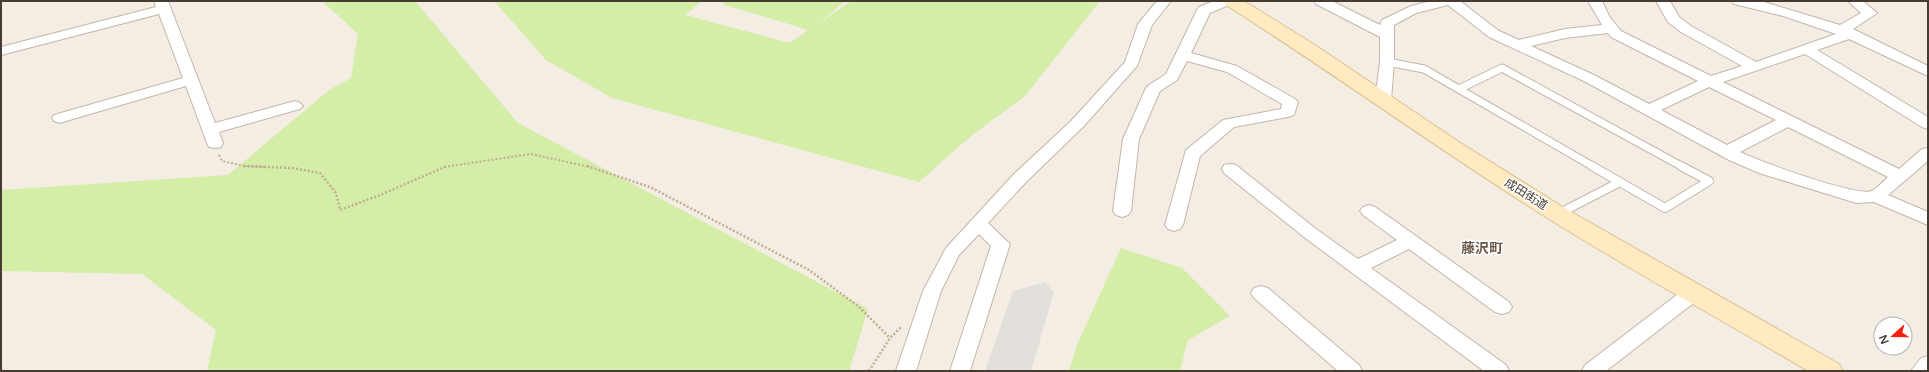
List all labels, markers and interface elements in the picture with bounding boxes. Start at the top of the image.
street label: 成田街道 [1502,175,1550,213]
district label: 藤沢町 [1461,240,1503,257]
north arrow [1873,316,1913,356]
text: N [1876,333,1892,346]

